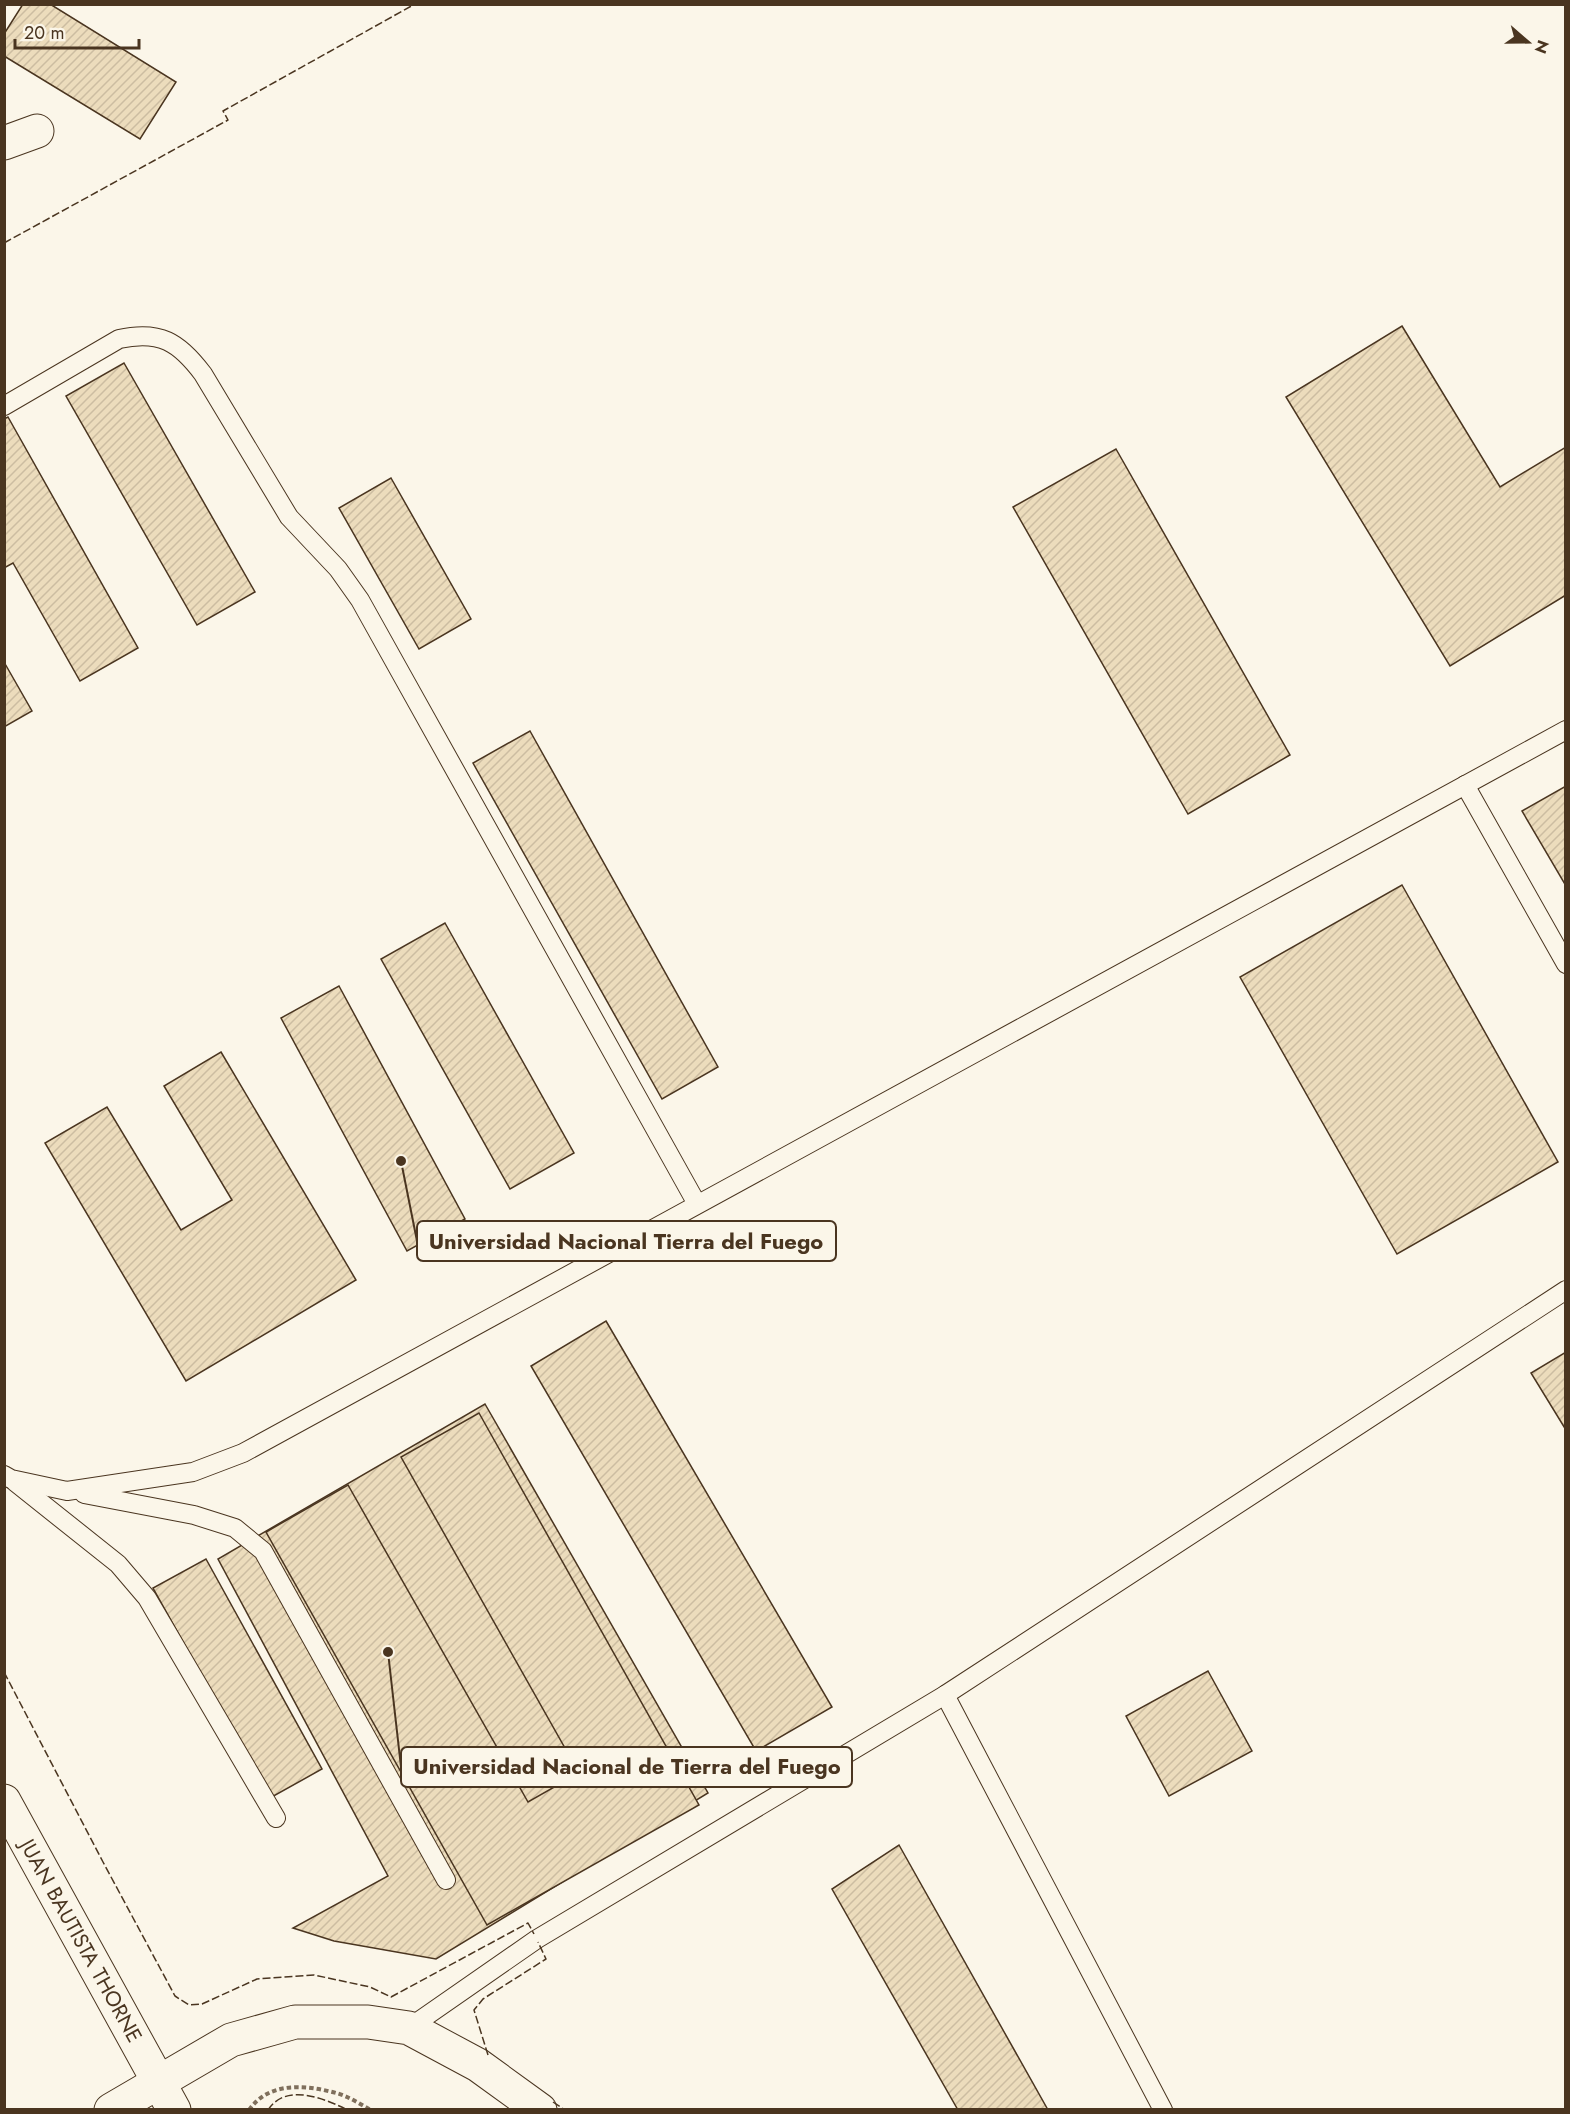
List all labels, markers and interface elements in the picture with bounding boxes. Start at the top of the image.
scale bar [15,12,140,50]
north arrow [1498,12,1558,72]
text: 20 m [24,20,64,46]
text: N [1529,37,1555,57]
callout: Universidad Nacional Tierra del Fuego [417,1221,836,1261]
text: Universidad Nacional Tierra del Fuego [429,1225,823,1257]
callout: Universidad Nacional de Tierra del Fuego [401,1747,852,1787]
text: Universidad Nacional de Tierra del Fuego [413,1750,841,1782]
street label: JUAN BAUTISTA THORNE [11,1831,149,2048]

